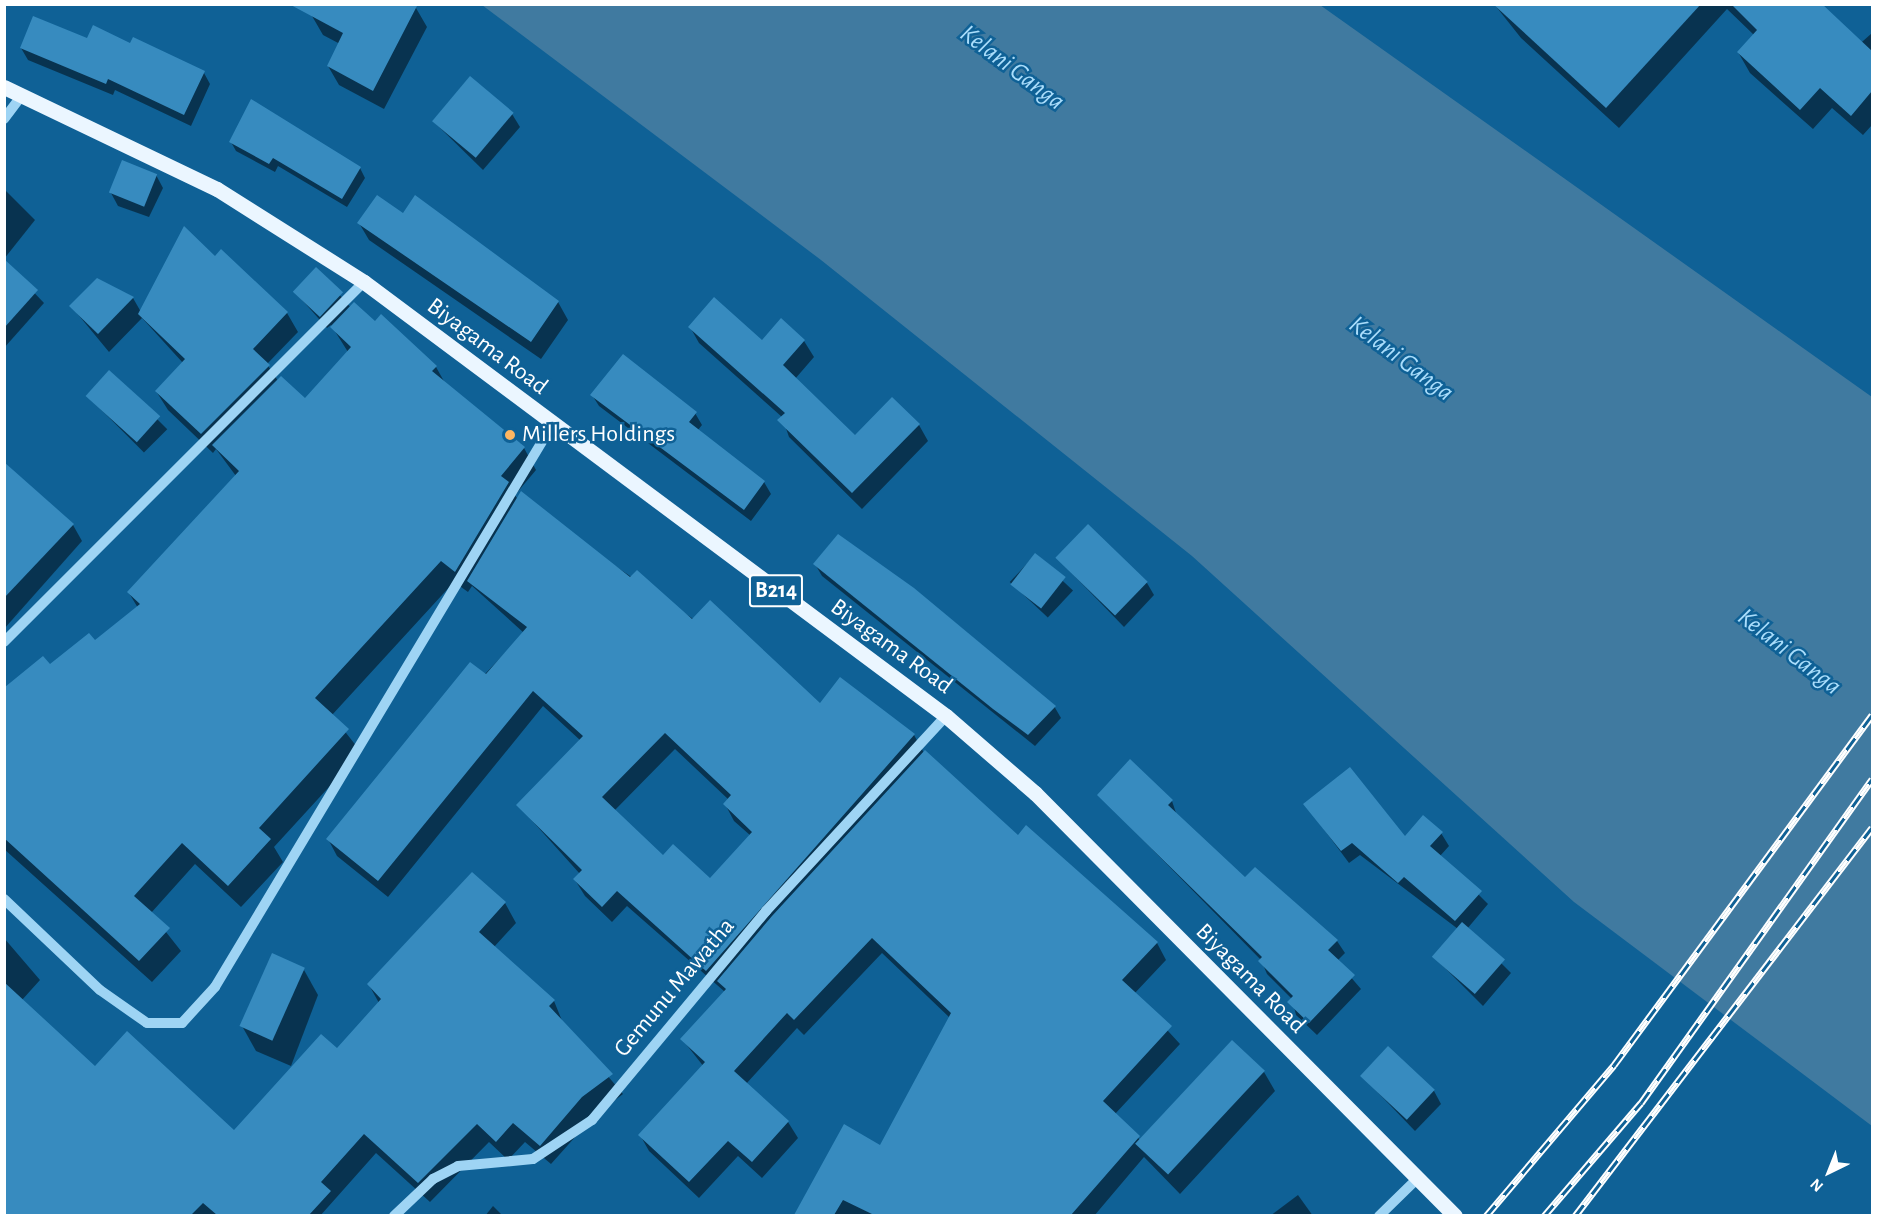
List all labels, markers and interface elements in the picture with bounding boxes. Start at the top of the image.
water label: Kelani Ganga [953,18,1071,118]
street label: Biyagama Road [421,292,553,402]
water label: Kelani Ganga [1342,309,1460,409]
place label: Millers Holdings [522,421,675,449]
marker: Millers Holdings [503,428,517,442]
road number: B214 [748,572,804,610]
street label: Biyagama Road [824,593,958,701]
water label: Kelani Ganga [1731,602,1847,702]
street label: Gemunu Mawatha [609,913,741,1063]
street label: Biyagama Road [1189,918,1311,1040]
north arrow [1799,1142,1859,1202]
text: N [1807,1176,1826,1195]

